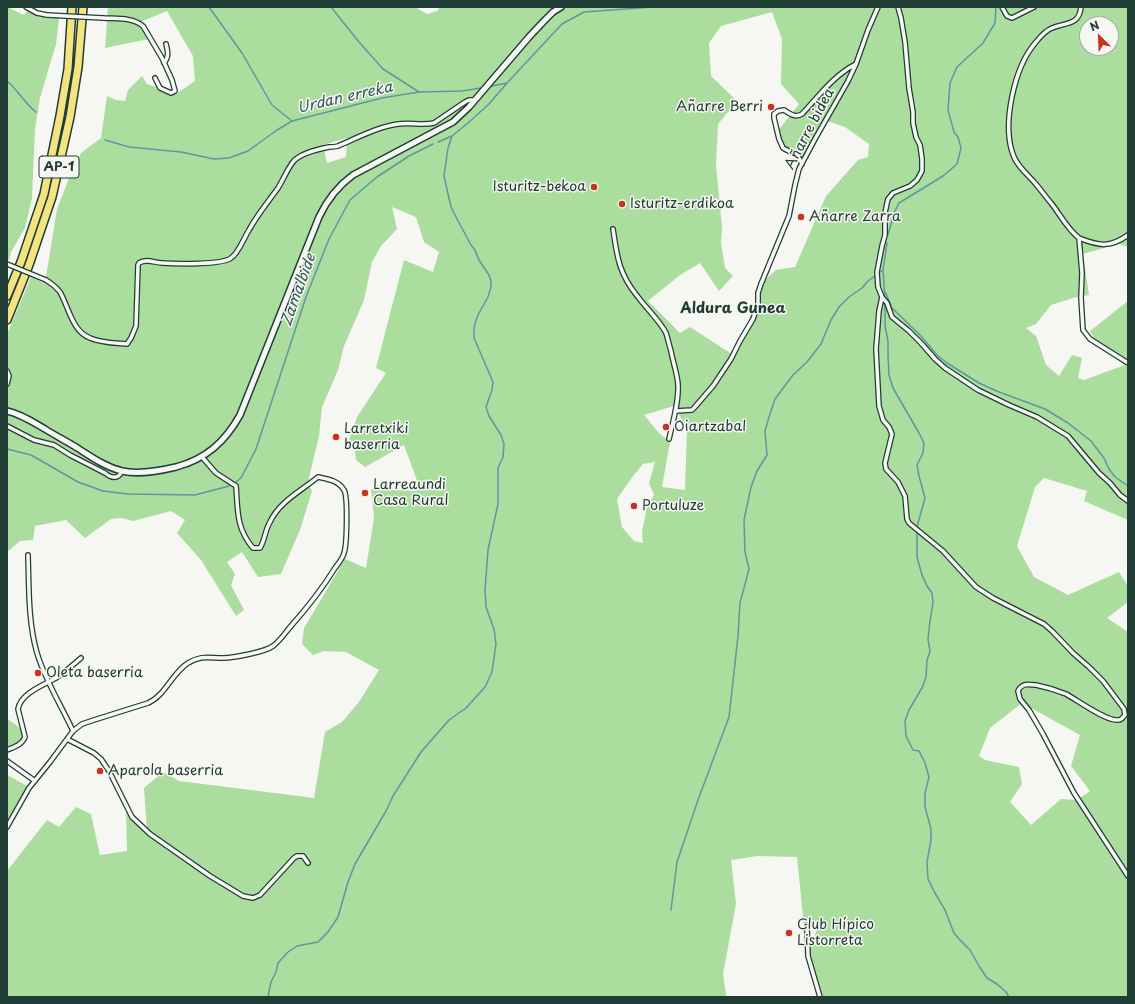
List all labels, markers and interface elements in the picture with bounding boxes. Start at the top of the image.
north arrow [1079,16,1119,56]
text: N [1087,16,1102,35]
water label: Urdan erreka [296,78,394,118]
street label: Añarre bidea [782,86,838,172]
place label: Añarre Berri [676,99,763,115]
marker: Añarre Berri [766,102,776,112]
road number: AP-1 [39,156,79,178]
place label: Isturitz-bekoa [493,179,586,195]
marker: Isturitz-bekoa [589,182,599,192]
place label: Isturitz-erdikoa [630,196,734,212]
marker: Isturitz-erdikoa [617,199,627,209]
place label: Añarre Zarra [809,209,901,225]
marker: Añarre Zarra [796,212,806,222]
water label: Zamalbide [278,251,320,329]
district label: Aldura Gunea [680,300,786,318]
place label: Oiartzabal [674,419,746,435]
place label: Larretxiki baserria [344,421,408,454]
marker: Oiartzabal [661,422,671,432]
marker: Larretxiki baserria [331,432,341,442]
place label: Larreaundi Casa Rural [373,477,448,510]
marker: Larreaundi Casa Rural [360,488,370,498]
place label: Portuluze [642,498,704,514]
marker: Portuluze [629,501,639,511]
place label: Oleta baserria [46,665,143,681]
marker: Oleta baserria [33,668,43,678]
place label: Aparola baserria [108,763,223,779]
marker: Aparola baserria [95,766,105,776]
place label: Club Hípico Listorreta [797,917,874,950]
marker: Club Hípico Listorreta [784,928,794,938]

